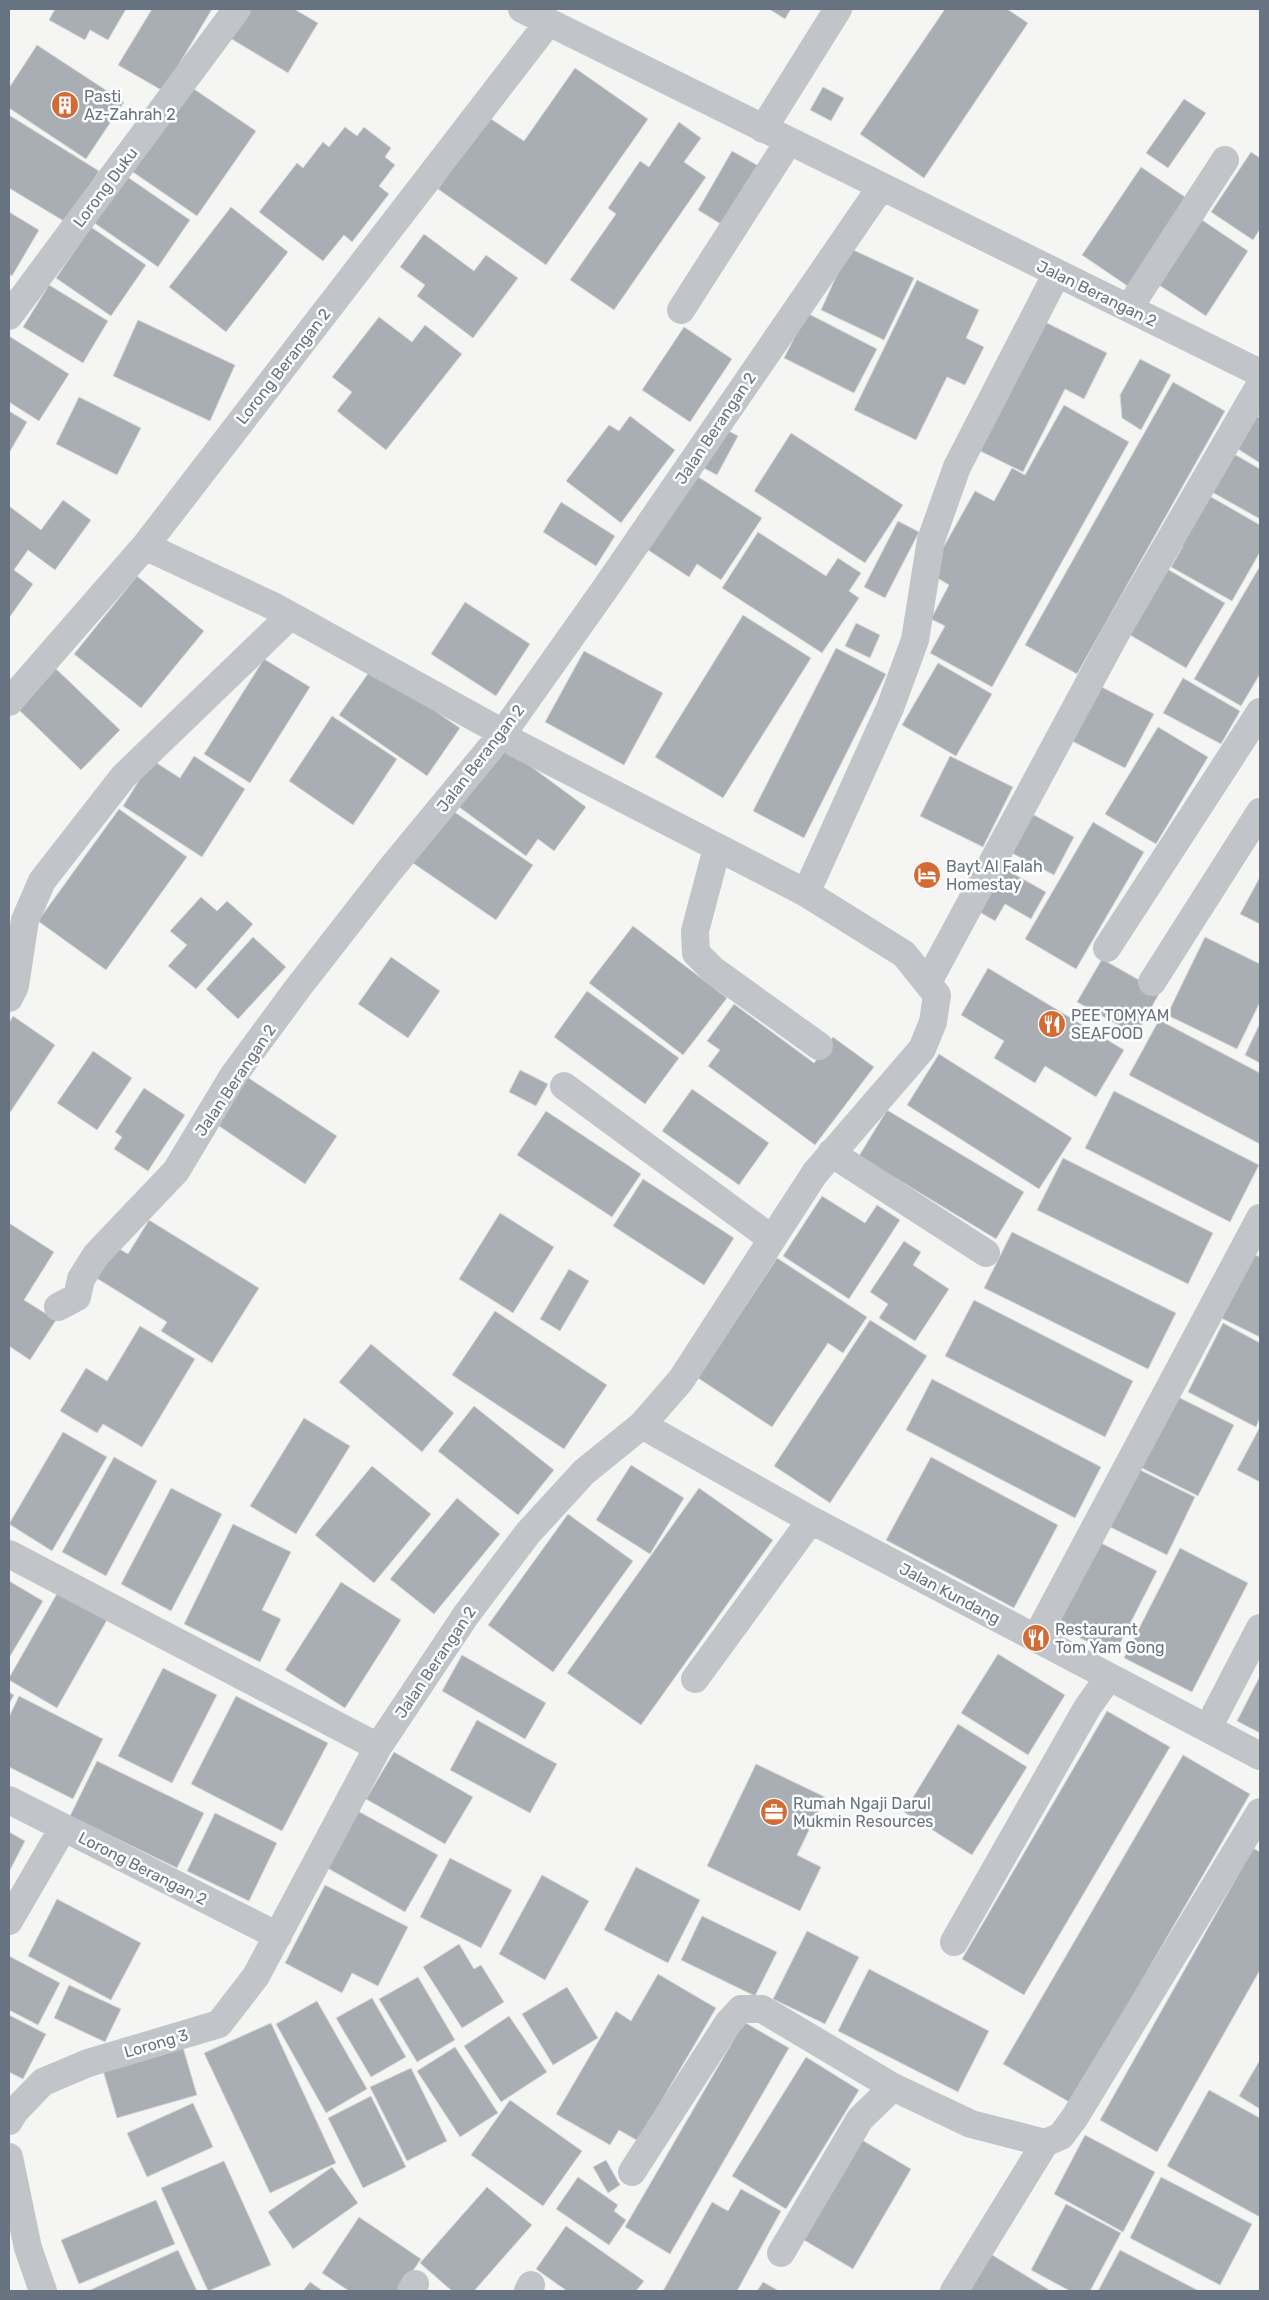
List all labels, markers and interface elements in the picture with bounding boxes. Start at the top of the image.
place label: Pasti Az-Zahrah 2 [84,87,176,124]
building icon: Pasti Az-Zahrah 2 [50,90,80,120]
street label: Lorong Duku [69,144,142,231]
street label: Jalan Berangan 2 [1034,256,1160,331]
street label: Lorong Berangan 2 [232,305,335,428]
street label: Jalan Berangan 2 [671,369,760,488]
street label: Jalan Berangan 2 [433,701,528,816]
place label: Bayt Al Falah Homestay [946,857,1043,894]
hotel icon: Bayt Al Falah Homestay [912,860,942,890]
place label: PEE TOMYAM SEAFOOD [1071,1006,1169,1043]
restaurant icon: PEE TOMYAM SEAFOOD [1037,1009,1067,1039]
street label: Jalan Berangan 2 [191,1021,280,1140]
street label: Jalan Kundang [896,1559,1003,1628]
street label: Jalan Berangan 2 [391,1603,480,1722]
place label: Restaurant Tom Yam Gong [1055,1620,1165,1657]
restaurant icon: Restaurant Tom Yam Gong [1021,1623,1051,1653]
place label: Rumah Ngaji Darul Mukmin Resources [793,1794,934,1831]
office icon: Rumah Ngaji Darul Mukmin Resources [759,1797,789,1827]
street label: Lorong Berangan 2 [75,1828,210,1909]
street label: Lorong 3 [122,2025,190,2062]

